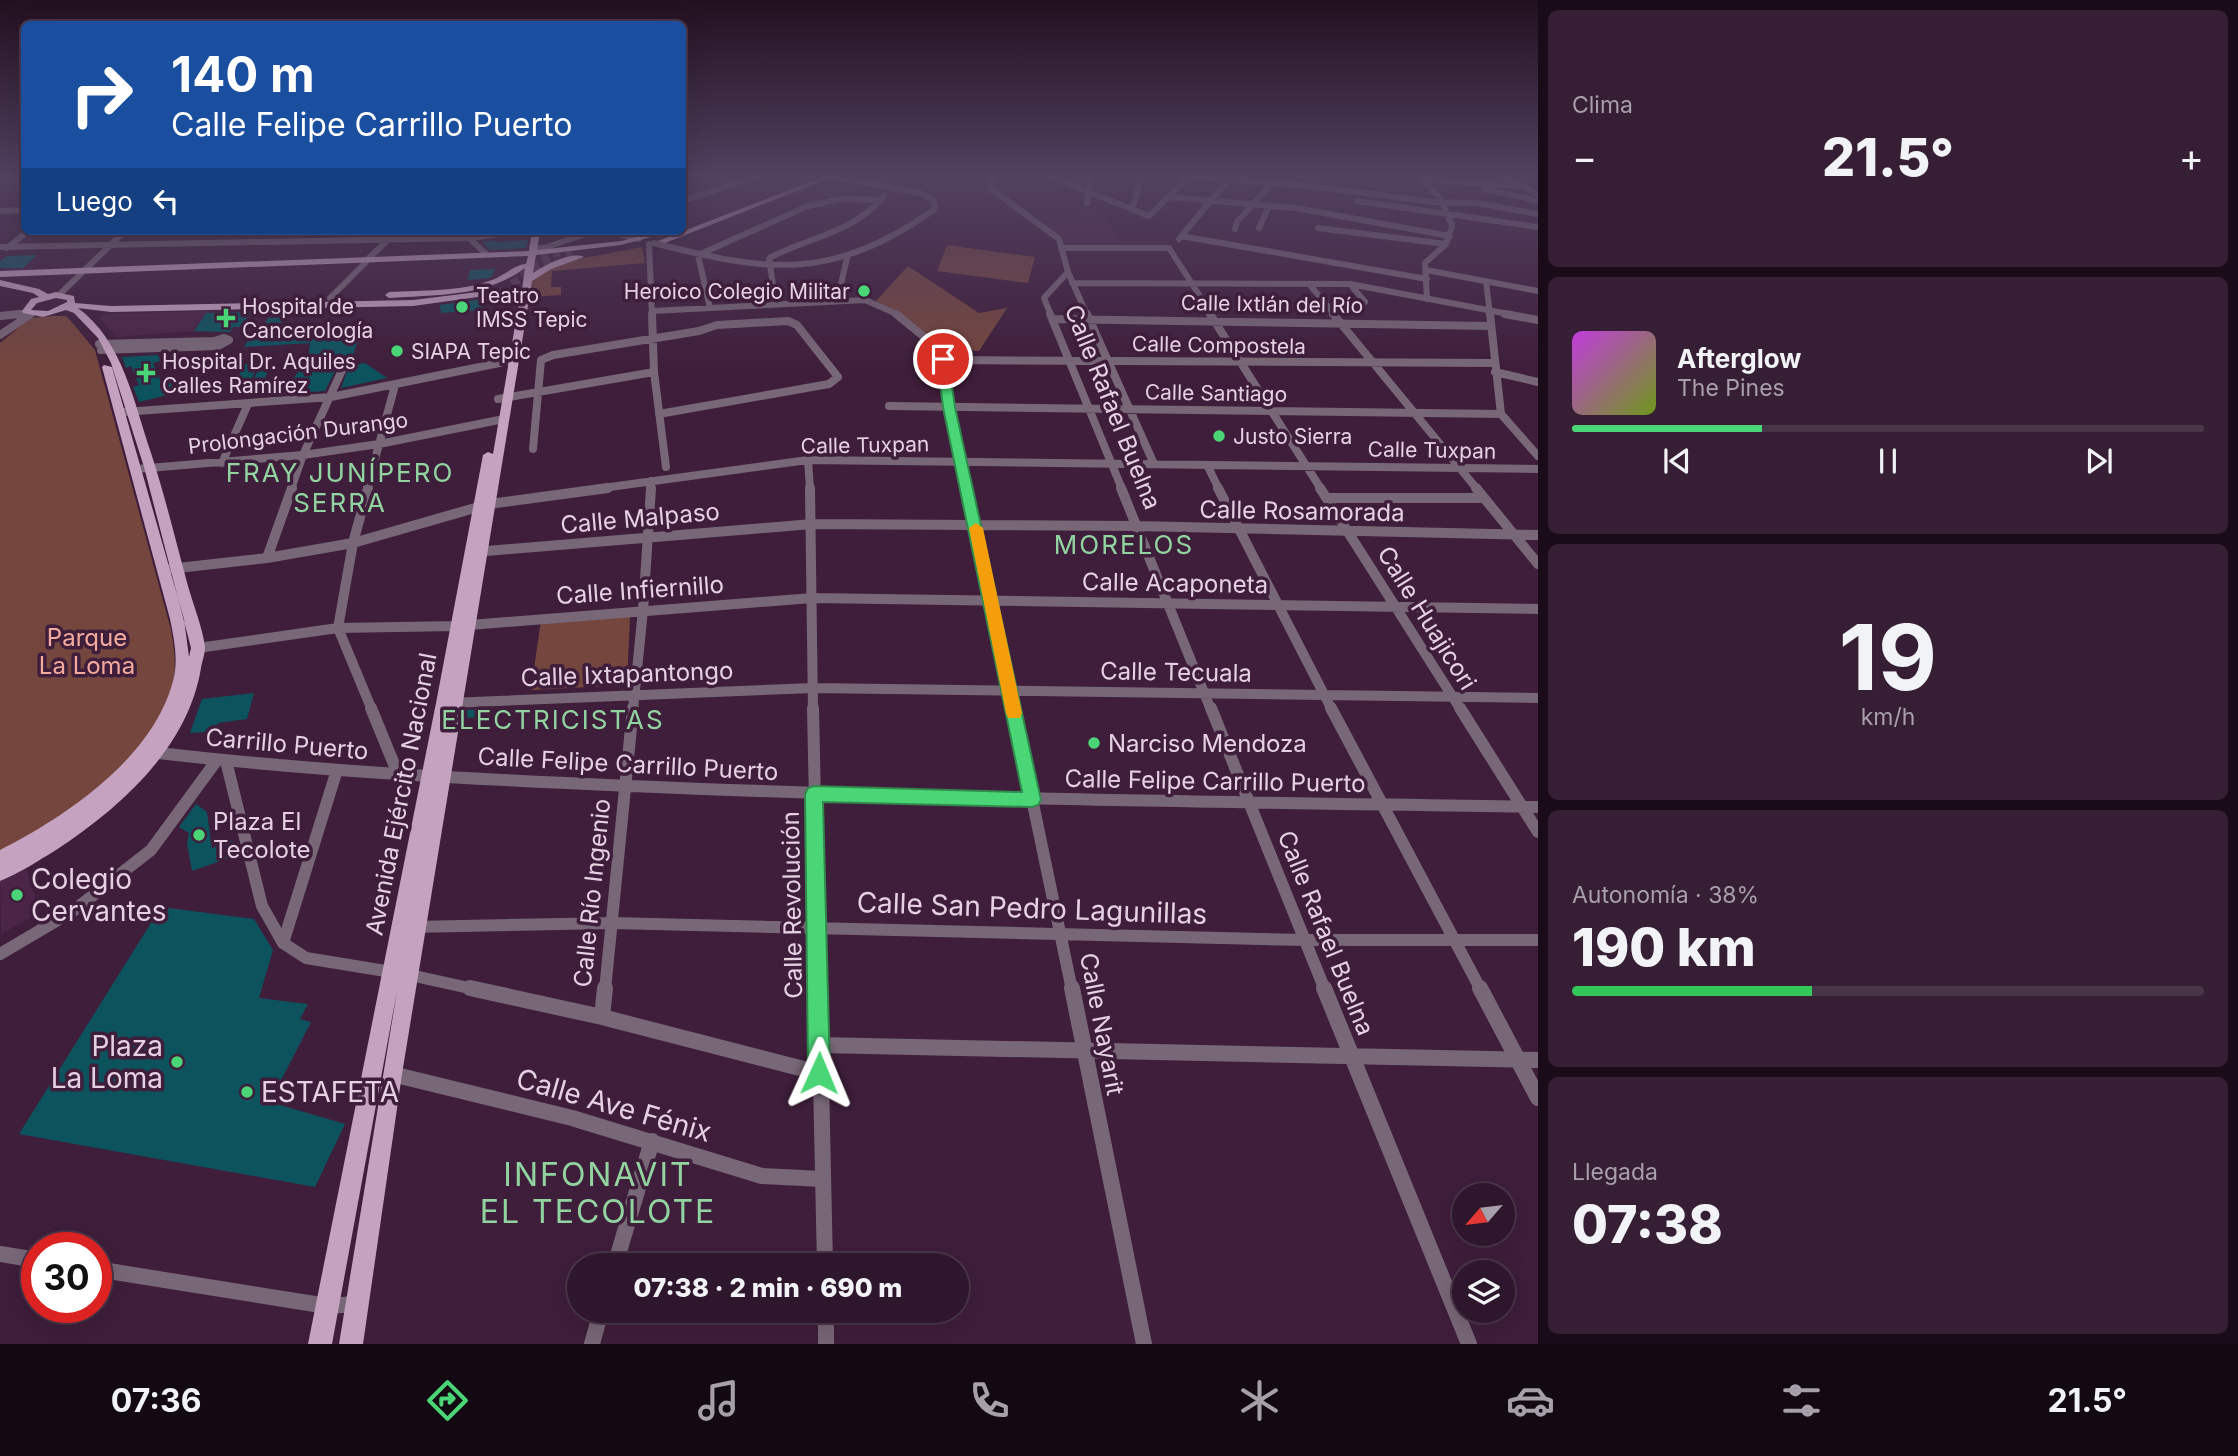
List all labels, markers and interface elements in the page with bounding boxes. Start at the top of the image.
text: 140 m [171,45,315,104]
icon: right [56,49,147,140]
text: Clima [1572,91,1633,119]
text: Calle Felipe Carrillo Puerto [171,105,572,144]
text: 21.5° [1822,126,1954,189]
text: − [1572,134,1597,180]
text: + [2179,134,2204,180]
icon: left [147,182,185,220]
text: Luego [56,186,133,217]
place label: Heroico Colegio Militar [624,279,850,304]
place label: Teatro IMSS Tepic [476,283,588,332]
marker: Heroico Colegio Militar [856,283,872,299]
street label: Calle Ixtlán del Río [1181,290,1363,318]
place label: Hospital de Cancerología [242,294,373,343]
marker: Teatro IMSS Tepic [454,299,470,315]
street label: Calle Rafael Buelna [1059,300,1167,514]
marker: Hospital de Cancerología [216,308,236,328]
pin [913,329,973,389]
street label: Calle Compostela [1132,331,1306,359]
place label: SIAPA Tepic [411,339,531,364]
icon: arrive [924,340,962,378]
marker: SIAPA Tepic [389,343,405,359]
text: Afterglow [1677,343,1801,374]
place label: Hospital Dr. Aquiles Calles Ramírez [162,349,356,398]
marker: Hospital Dr. Aquiles Calles Ramírez [136,363,156,383]
text: The Pines [1677,374,1785,402]
street label: Calle Santiago [1145,379,1287,407]
street label: Prolongación Durango [187,407,409,459]
place label: Justo Sierra [1233,424,1352,449]
marker: Justo Sierra [1211,428,1227,444]
street label: Calle Tuxpan [800,431,930,459]
street label: Calle Tuxpan [1367,436,1497,464]
icon: previous [1658,442,1696,480]
icon: pause [1869,442,1907,480]
icon: next [2080,442,2118,480]
district label: FRAY JUNÍPERO SERRA [226,457,454,518]
street label: Calle Rosamorada [1199,495,1405,527]
street label: Calle Malpaso [559,497,721,539]
district label: MORELOS [1054,529,1194,560]
street label: Calle Huajicori [1371,541,1483,695]
street label: Calle Acaponeta [1082,567,1268,599]
street label: Calle Infiernillo [555,570,725,610]
text: 19 [1839,602,1937,712]
park label: Parque La Loma [39,623,135,680]
street label: Avenida Ejército Nacional [359,650,443,938]
street label: Calle Ixtapantongo [520,656,734,692]
street label: Calle Tecuala [1100,656,1252,688]
text: km/h [1861,703,1915,731]
district label: ELECTRICISTAS [441,704,665,735]
street label: Carrillo Puerto [204,722,370,766]
place label: Narciso Mendoza [1108,729,1307,758]
marker: Narciso Mendoza [1086,735,1102,751]
street label: Calle Felipe Carrillo Puerto [477,742,779,786]
street label: Calle Felipe Carrillo Puerto [1064,764,1366,798]
street label: Calle Río Ingenio [568,797,616,989]
place label: Plaza El Tecolote [213,807,311,864]
street label: Calle Revolución [776,811,808,999]
street label: Calle Rafael Buelna [1272,826,1380,1040]
marker: Plaza El Tecolote [191,827,207,843]
place label: Colegio Cervantes [31,862,167,928]
text: Autonomía · 38% [1572,881,1759,909]
street label: Calle San Pedro Lagunillas [856,885,1208,931]
marker: Colegio Cervantes [9,887,25,903]
text: 190 km [1572,916,1756,979]
street label: Calle Nayarit [1074,950,1130,1098]
place label: Plaza La Loma [51,1029,163,1095]
position arrow [782,1036,856,1110]
marker: Plaza La Loma [169,1054,185,1070]
street label: Calle Ave Fénix [513,1061,715,1149]
place label: ESTAFETA [261,1075,399,1109]
marker: ESTAFETA [239,1084,255,1100]
district label: INFONAVIT EL TECOLOTE [480,1155,716,1231]
text: Llegada [1572,1158,1658,1186]
north arrow [1452,1183,1516,1246]
map controls [1452,1183,1515,1323]
text: 07:38 [1572,1193,1723,1256]
speed limit sign: 30 [21,1232,112,1323]
button: layers [1452,1260,1515,1323]
text: 07:38 · 2 min · 690 m [634,1272,902,1303]
icon: directions [423,1376,472,1425]
icon: music [694,1376,743,1425]
icon: phone [965,1376,1014,1425]
icon: climate [1235,1376,1284,1425]
icon: car [1506,1376,1555,1425]
icon: filters [1777,1376,1826,1425]
text: 07:36 [111,1381,201,1420]
text: 21.5° [2048,1381,2127,1420]

